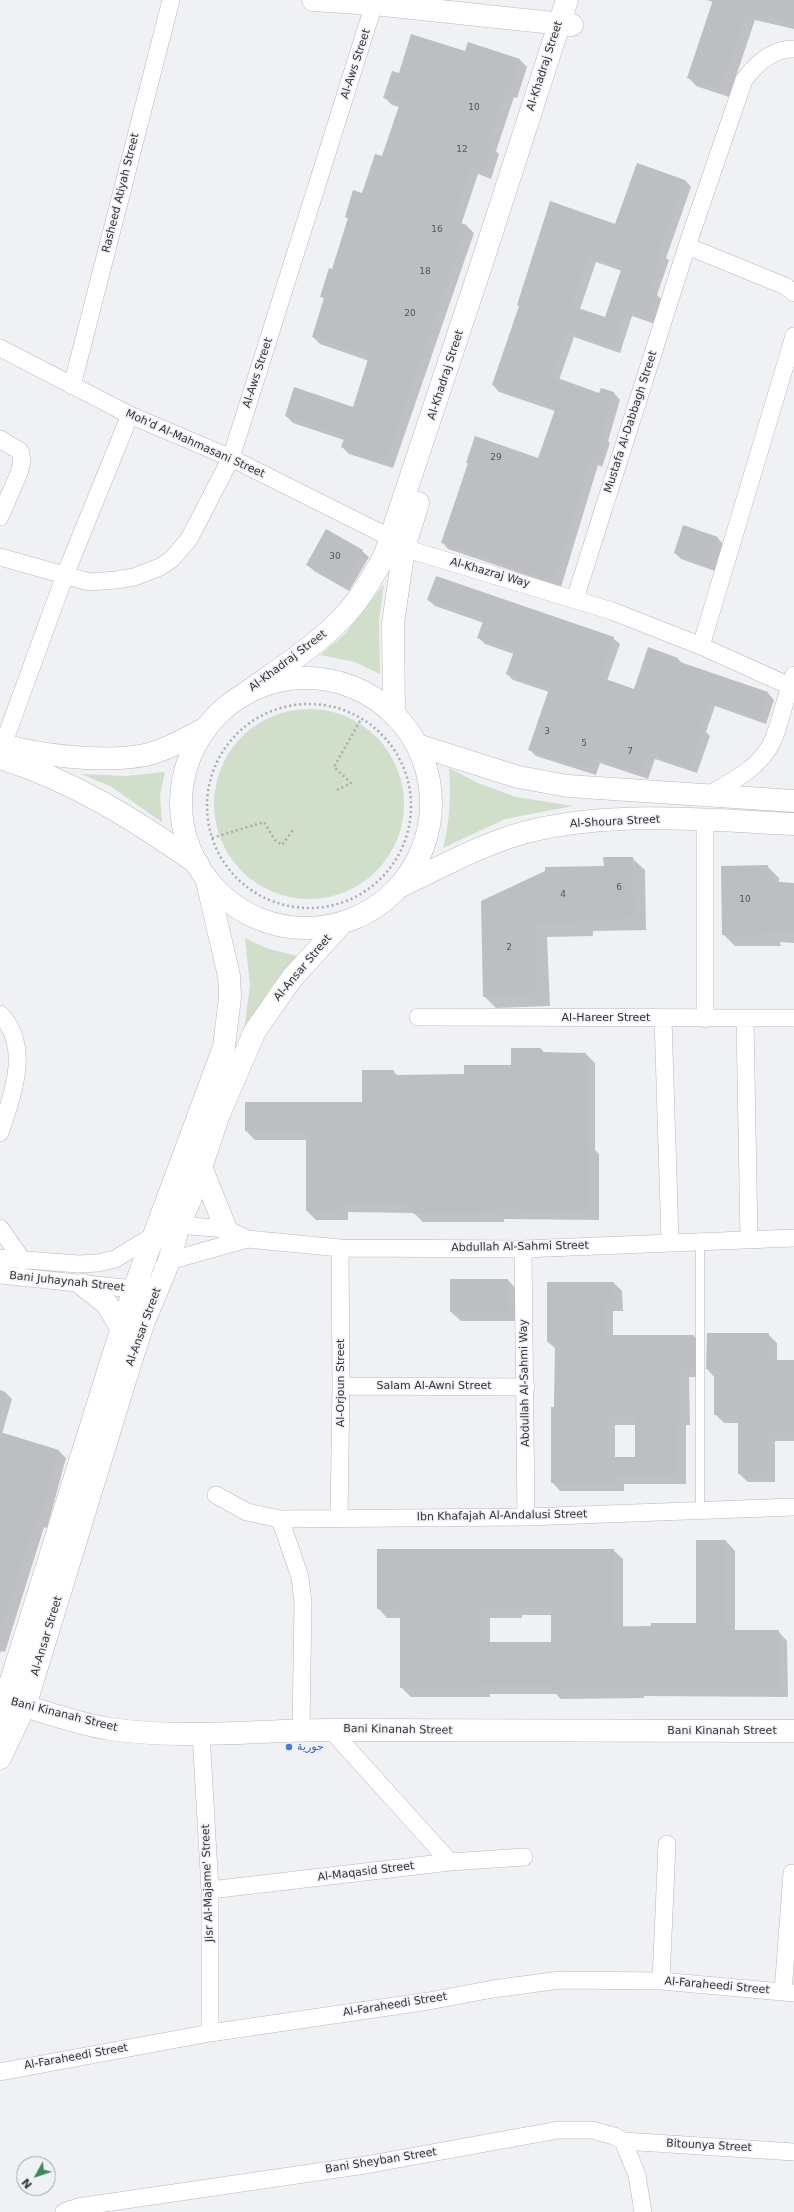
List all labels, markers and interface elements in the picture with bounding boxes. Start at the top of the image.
street label: Al-Khadraj Street [524,19,566,113]
street label: Al-Aws Street [338,27,374,101]
house number: 10 [468,103,480,113]
street label: Rasheed Atiyah Street [100,132,142,254]
house number: 12 [456,145,468,155]
house number: 16 [431,225,443,235]
house number: 18 [419,267,431,277]
house number: 20 [404,309,416,319]
street label: Al-Khadraj Street [425,328,467,422]
street label: Al-Aws Street [240,336,276,410]
street label: Mustafa Al-Dabbagh Street [602,349,660,495]
street label: Moh'd Al-Mahmasani Street [123,407,267,481]
house number: 29 [490,453,502,463]
house number: 30 [329,552,341,562]
street label: Al-Khazraj Way [449,555,531,591]
street label: Al-Khadraj Street [247,628,329,694]
house number: 3 [544,727,550,737]
house number: 5 [581,739,587,749]
house number: 7 [627,747,633,757]
street label: Al-Shoura Street [570,813,660,831]
house number: 6 [616,883,622,893]
house number: 4 [560,890,566,900]
house number: 10 [739,895,751,905]
street label: Al-Ansar Street [271,932,335,1004]
house number: 2 [506,943,512,953]
street label: Al-Hareer Street [562,1011,650,1025]
street label: Abdullah Al-Sahmi Street [451,1239,589,1255]
street label: Bani Juhaynah Street [9,1269,125,1295]
street label: Al-Ansar Street [124,1286,164,1368]
street label: Abdullah Al-Sahmi Way [517,1319,533,1447]
street label: Al-Orjoun Street [334,1339,348,1427]
street label: Salam Al-Awni Street [376,1379,492,1393]
street label: Ibn Khafajah Al-Andalusi Street [417,1508,587,1524]
street label: Al-Ansar Street [29,1595,65,1677]
street label: Bani Kinanah Street [9,1695,119,1735]
street label: Bani Kinanah Street [343,1722,453,1738]
street label: Bani Kinanah Street [667,1724,777,1738]
place label: حورية [297,1740,324,1754]
marker: حورية [284,1742,294,1752]
street label: Jisr Al-Majame' Street [199,1824,217,1942]
street label: Al-Maqasid Street [317,1860,415,1884]
street label: Al-Faraheedi Street [664,1975,770,1997]
street label: Al-Faraheedi Street [342,1990,448,2020]
street label: Al-Faraheedi Street [23,2041,129,2073]
street label: Bitounya Street [666,2137,752,2155]
street label: Bani Sheyban Street [324,2146,438,2176]
north arrow [16,2156,56,2196]
text: N [19,2176,35,2191]

